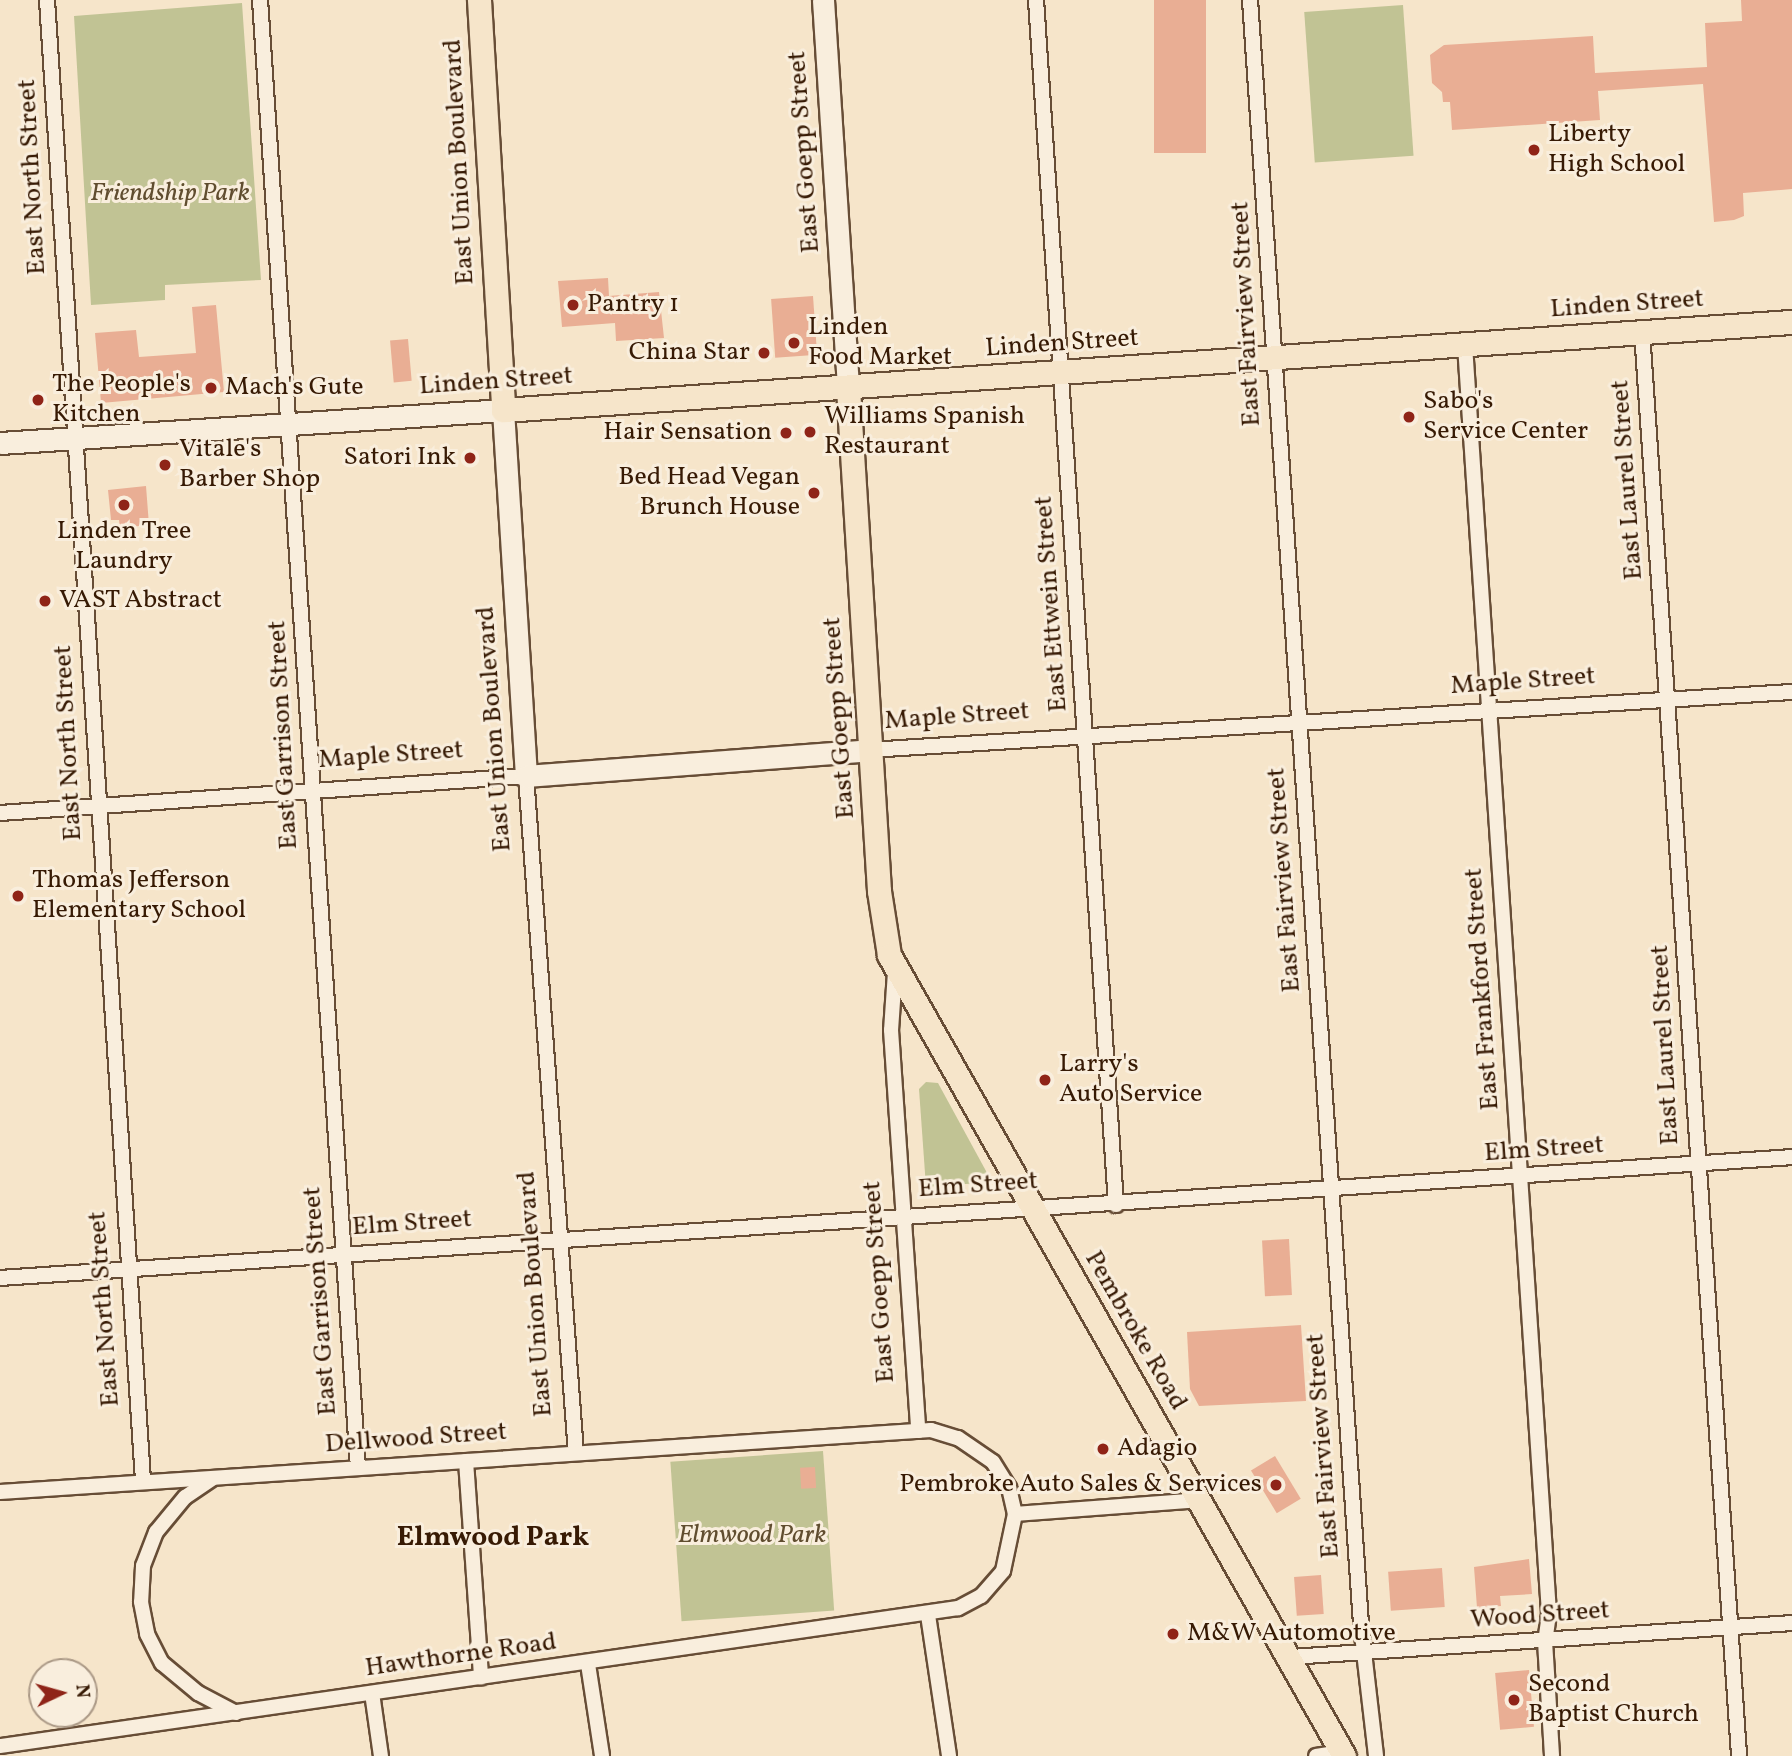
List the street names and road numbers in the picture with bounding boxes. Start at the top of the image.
street label: East Union Boulevard [438,38,482,286]
street label: East Goepp Street [782,50,828,254]
street label: East North Street [12,78,54,276]
street label: East Fairview Street [1226,200,1268,428]
street label: Linden Street [1549,284,1705,326]
street label: Linden Street [984,323,1140,365]
street label: Linden Street [418,361,574,403]
street label: East Laurel Street [1605,379,1651,581]
street label: East Ettwein Street [1029,495,1075,713]
street label: East Union Boulevard [471,605,519,853]
street label: East Goepp Street [817,616,863,820]
street label: East Garrison Street [262,620,306,850]
street label: East North Street [48,644,90,842]
street label: Maple Street [1449,661,1597,703]
street label: Maple Street [883,696,1031,738]
street label: Maple Street [317,735,465,777]
street label: East Fairview Street [1262,766,1308,994]
street label: East Frankford Street [1459,867,1507,1111]
street label: East Laurel Street [1645,944,1687,1146]
street label: Elm Street [1483,1130,1605,1170]
street label: Elm Street [917,1166,1039,1206]
street label: East Union Boulevard [512,1170,560,1418]
street label: East Goepp Street [857,1180,903,1384]
street label: East Garrison Street [297,1185,345,1417]
street label: Elm Street [351,1204,473,1244]
street label: East North Street [83,1210,127,1408]
street label: Pembroke Road [1077,1246,1193,1416]
street label: East Fairview Street [1301,1332,1347,1560]
street label: Dellwood Street [324,1417,508,1461]
street label: Wood Street [1469,1596,1611,1636]
street label: Hawthorne Road [363,1627,559,1685]

